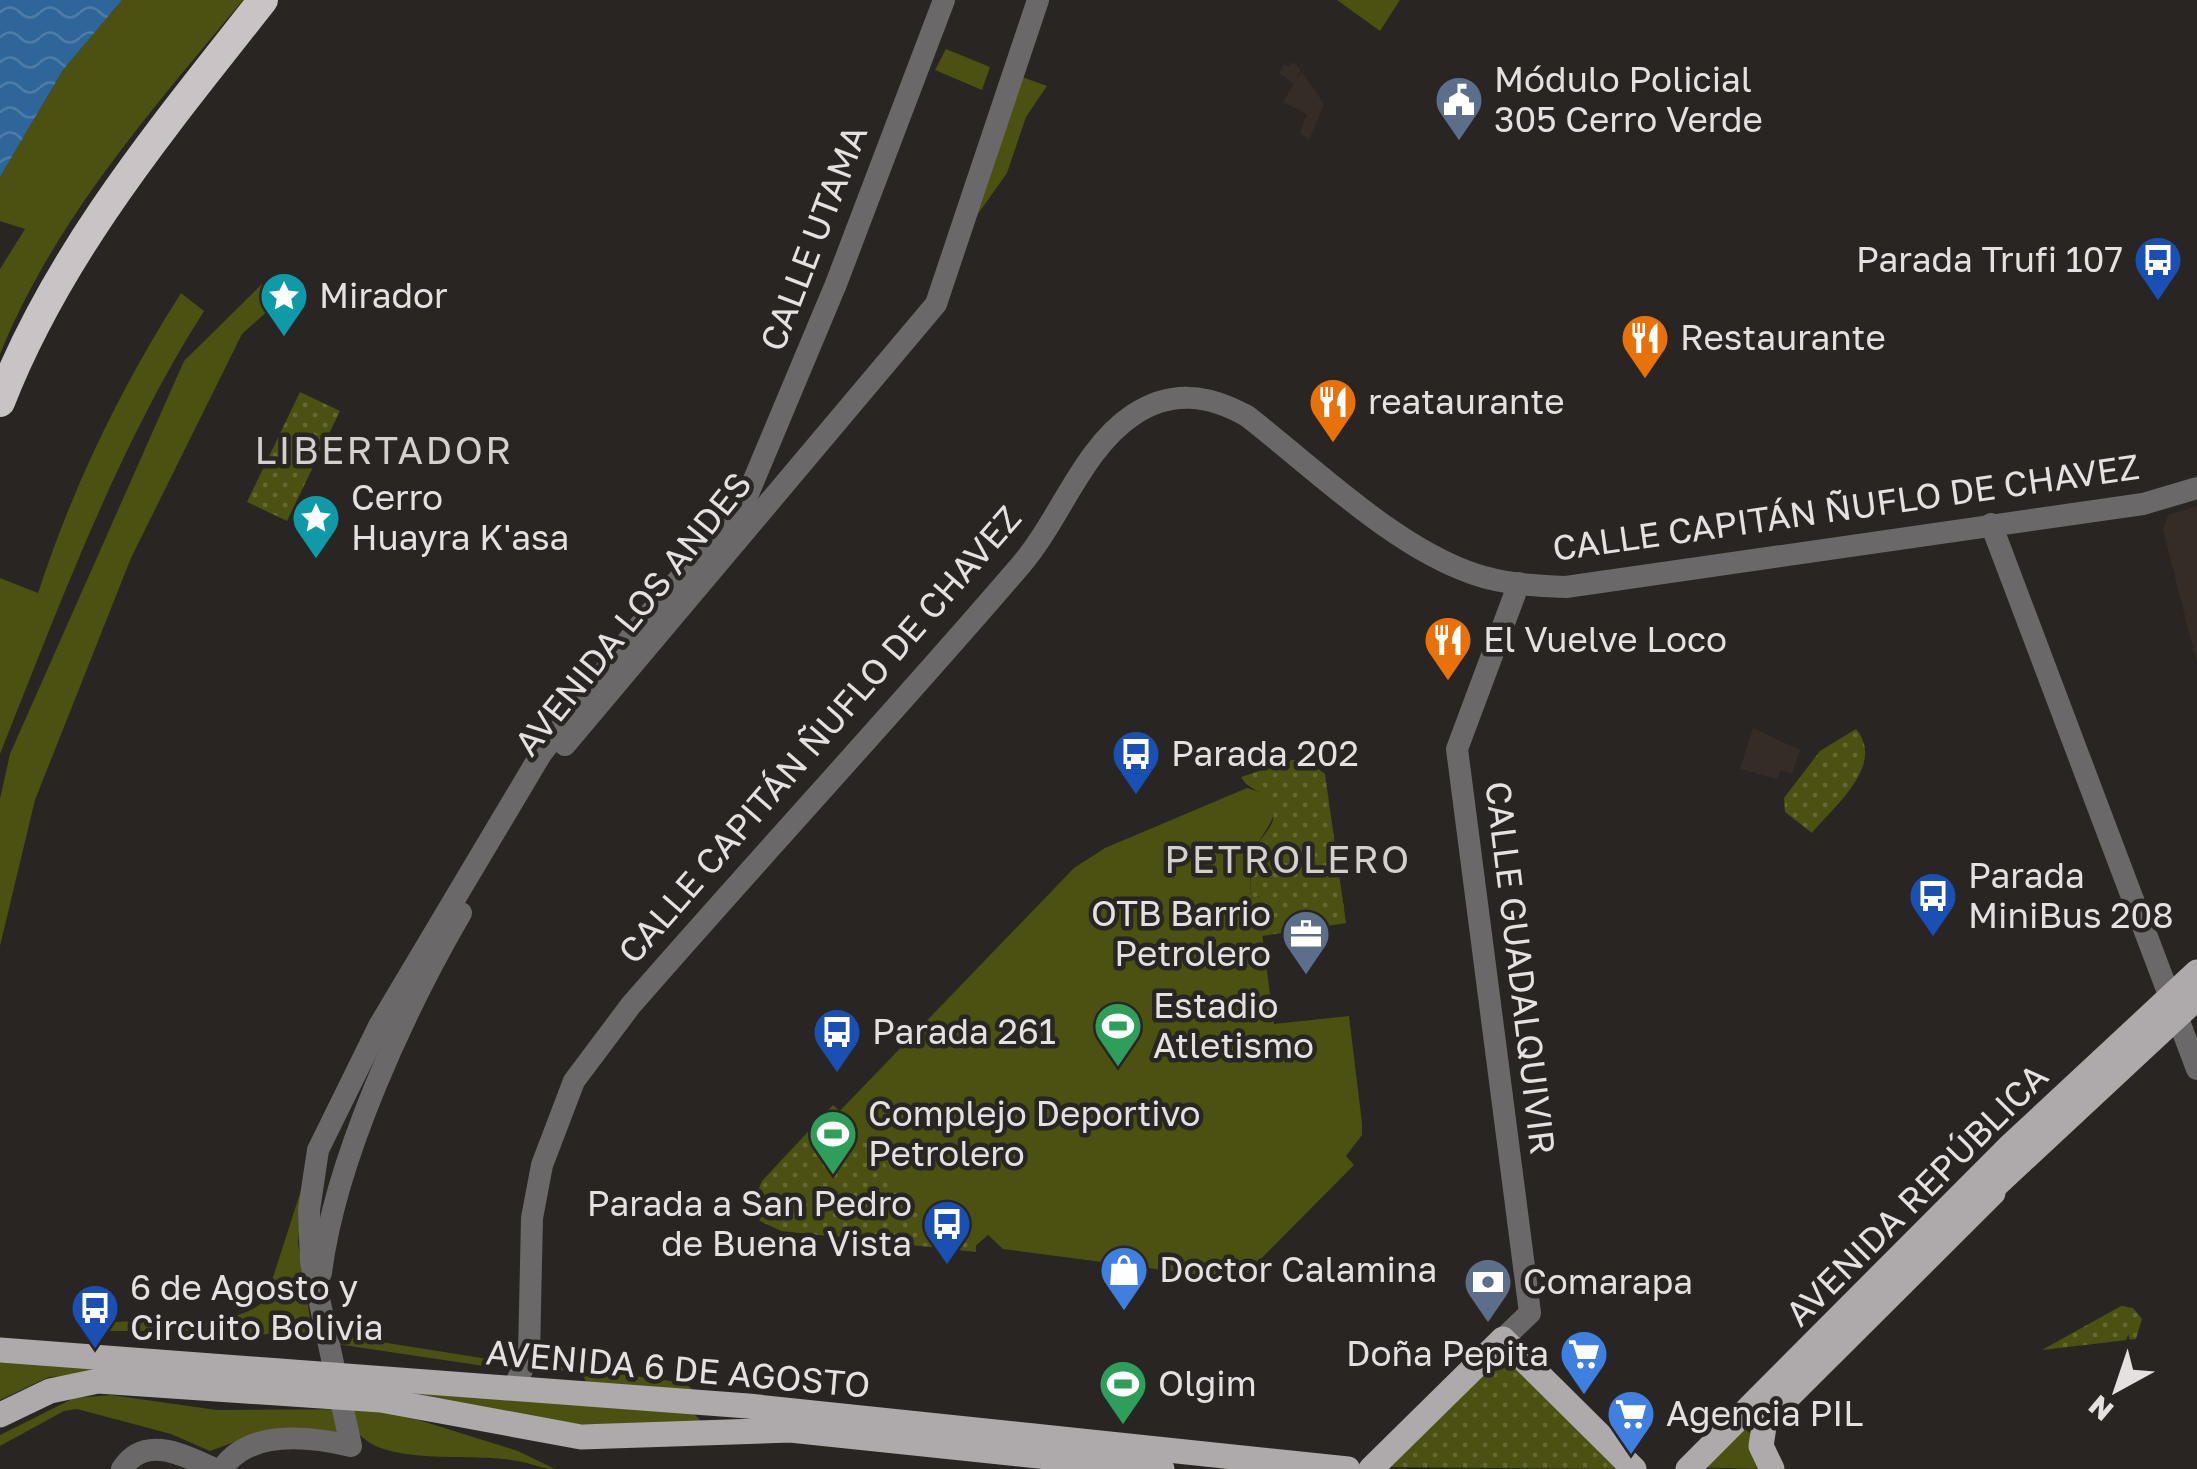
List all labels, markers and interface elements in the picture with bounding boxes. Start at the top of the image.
place label: Módulo Policial 305 Cerro Verde [1494,58,1763,140]
public building icon: Módulo Policial 305 Cerro Verde [1433,74,1485,142]
street label: CALLE UTAMA [751,119,875,356]
bus stop icon: Parada Trufi 107 [2132,234,2184,302]
place label: Parada Trufi 107 [1856,238,2123,280]
place icon: Mirador [258,270,310,338]
place label: Mirador [319,274,448,316]
restaurant icon: Restaurante [1619,312,1671,380]
place label: Restaurante [1680,316,1886,358]
restaurant icon: reataurante [1307,376,1359,444]
place label: reataurante [1368,380,1565,422]
district label: LIBERTADOR [254,427,514,472]
street label: CALLE CAPITÁN ÑUFLO DE CHAVEZ [1550,445,2142,569]
street label: AVENIDA LOS ANDES [505,463,759,764]
place label: Cerro Huayra K'asa [351,476,569,558]
place icon: Cerro Huayra K'asa [290,492,342,560]
street label: CALLE CAPITÁN ÑUFLO DE CHAVEZ [609,497,1029,972]
restaurant icon: El Vuelve Loco [1422,614,1474,682]
place label: El Vuelve Loco [1483,618,1727,660]
bus stop icon: Parada 202 [1110,728,1162,796]
place label: Parada 202 [1171,732,1359,774]
street label: CALLE GUADALQUIVIR [1477,779,1565,1157]
district label: PETROLERO [1164,836,1412,881]
place label: Parada MiniBus 208 [1968,854,2174,936]
bus stop icon: Parada MiniBus 208 [1907,870,1959,938]
place label: OTB Barrio Petrolero [1091,892,1271,974]
office icon: OTB Barrio Petrolero [1280,908,1332,976]
place label: Estadio Atletismo [1153,984,1314,1066]
sports icon: Estadio Atletismo [1092,1000,1144,1068]
bus stop icon: Parada 261 [811,1006,863,1074]
place label: Parada 261 [872,1010,1056,1052]
street label: AVENIDA REPÚBLICA [1777,1055,2056,1334]
place label: Complejo Deportivo Petrolero [868,1092,1201,1174]
sports icon: Complejo Deportivo Petrolero [807,1108,859,1176]
place label: Parada a San Pedro de Buena Vista [587,1182,912,1264]
bus stop icon: Parada a San Pedro de Buena Vista [921,1198,973,1266]
shop icon: Doctor Calamina [1098,1244,1150,1312]
place label: Doctor Calamina [1159,1248,1437,1290]
bank icon: Comarapa [1462,1256,1514,1324]
place label: Comarapa [1523,1260,1693,1302]
place label: 6 de Agosto y Circuito Bolivia [130,1266,384,1348]
bus stop icon: 6 de Agosto y Circuito Bolivia [69,1282,121,1350]
supermarket icon: Doña Pepita [1558,1328,1610,1396]
street label: AVENIDA 6 DE AGOSTO [484,1330,872,1406]
place label: Doña Pepita [1346,1332,1549,1374]
north arrow [2067,1339,2167,1439]
sports icon: Olgim [1097,1358,1149,1426]
place label: Olgim [1158,1362,1257,1404]
supermarket icon: Agencia PIL [1605,1388,1657,1456]
text: N [2082,1389,2119,1428]
place label: Agencia PIL [1666,1392,1863,1434]

